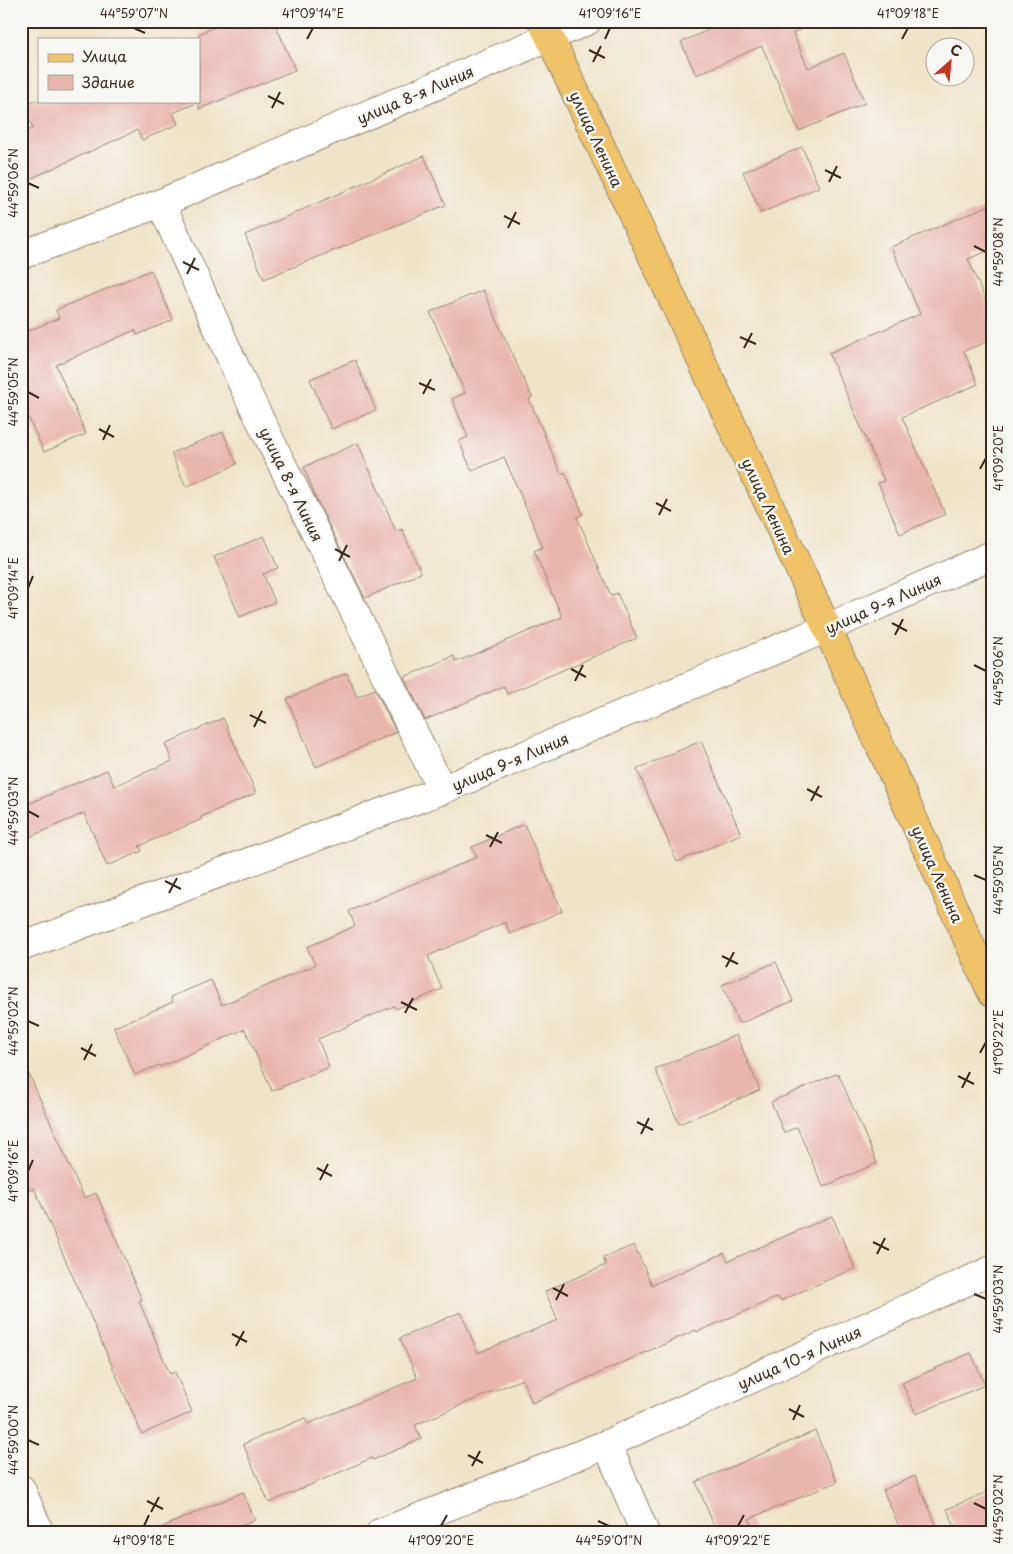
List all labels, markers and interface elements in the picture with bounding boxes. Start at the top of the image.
text: 44°59'07"N [100,4,168,22]
text: 41°09'14"E [282,4,344,22]
text: 41°09'16"E [579,4,641,22]
text: 41°09'18"E [877,4,939,22]
legend [38,38,200,102]
north arrow [926,38,976,88]
text: С [947,38,966,62]
text: Улица [82,44,127,67]
street label: улица 8-я Линия [353,59,477,129]
text: Здание [82,70,135,93]
street label: улица Ленина [565,87,630,192]
text: 44°59'06"N [4,148,22,218]
text: 44°59'08"N [989,217,1007,287]
text: 44°59'05"N [4,357,22,427]
street label: улица 8-я Линия [254,423,330,545]
text: 41°09'20"E [989,425,1007,491]
street label: улица Ленина [737,454,802,559]
text: 41°09'14"E [4,557,22,619]
street label: улица 9-я Линия [821,567,945,639]
text: 44°59'06"N [989,636,1007,706]
street label: улица 9-я Линия [448,726,572,796]
text: 44°59'03"N [4,777,22,845]
street label: улица Ленина [906,822,970,927]
text: 44°59'05"N [989,845,1007,915]
text: 44°59'02"N [4,986,22,1056]
text: 41°09'22"E [989,1010,1007,1074]
text: 41°09'16"E [4,1140,22,1202]
text: 44°59'03"N [989,1265,1007,1333]
street label: улица 10-я Линия [733,1319,865,1395]
text: 44°59'00"N [4,1405,22,1475]
text: 44°59'02"N [989,1474,1007,1544]
text: 41°09'18"E [113,1531,175,1549]
text: 41°09'20"E [408,1531,474,1549]
text: 44°59'01"N [576,1531,642,1549]
text: 41°09'22"E [706,1531,770,1549]

